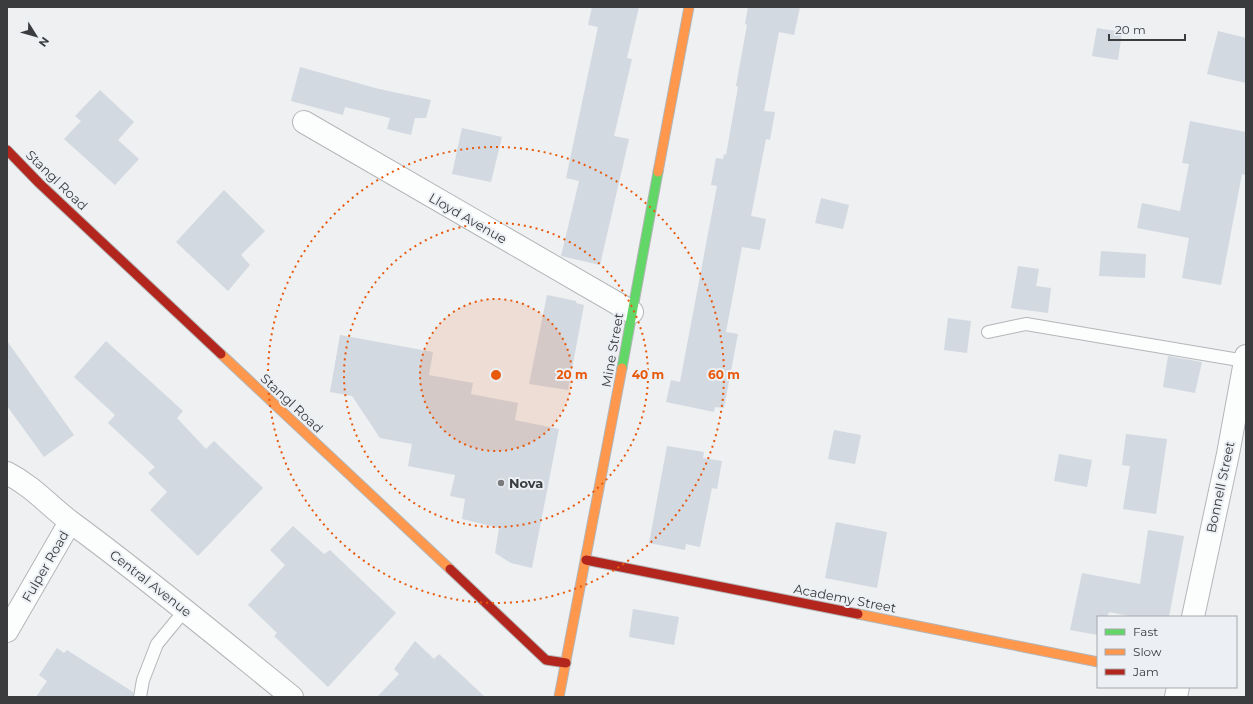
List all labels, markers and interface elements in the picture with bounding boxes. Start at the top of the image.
north arrow [16,16,56,56]
scale bar [1109,16,1185,42]
text: 20 m [1115,22,1146,37]
text: N [36,34,52,50]
street label: Stangl Road [23,147,91,213]
street label: Lloyd Avenue [426,189,510,247]
street label: Mine Street [598,312,626,388]
text: 20 m [556,367,588,382]
text: 40 m [632,367,664,382]
text: 60 m [708,367,740,382]
centre of rings [489,368,503,382]
street label: Stangl Road [258,370,326,436]
street label: Bonnell Street [1202,440,1238,534]
place label: Nova [509,475,543,491]
marker: Nova [496,478,506,488]
street label: Fulper Road [18,528,72,604]
street label: Central Avenue [107,546,195,620]
street label: Academy Street [792,580,898,616]
legend [1097,616,1237,688]
text: Fast [1133,624,1158,639]
text: Slow [1133,644,1162,659]
text: Jam [1132,664,1159,679]

